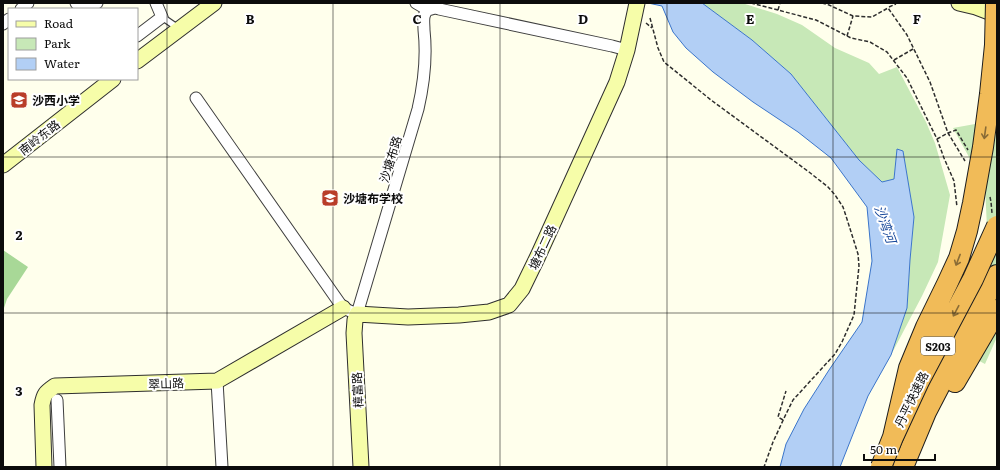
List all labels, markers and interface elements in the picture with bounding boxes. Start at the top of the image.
legend [8,8,138,80]
text: B [246,9,255,28]
text: C [412,9,422,28]
text: D [578,9,588,28]
text: E [746,9,755,28]
text: F [913,9,921,28]
text: Road [44,14,74,32]
text: Park [44,34,71,52]
text: Water [44,54,80,72]
school or university icon: 沙西小学 [9,90,29,110]
place label: 沙西小学 [32,91,80,109]
street label: 南岭东路 [15,115,63,159]
one-way arrow [981,126,989,139]
street label: 沙塘布路 [374,133,406,185]
school or university icon: 沙塘布学校 [320,188,340,208]
place label: 沙塘布学校 [343,189,403,207]
water label: 沙湾河 [870,202,903,248]
street label: 塘布二路 [524,221,560,273]
text: 2 [16,225,23,244]
one-way arrow [953,253,961,265]
one-way arrow [952,305,959,317]
road number: S203 [921,337,955,355]
street label: 丹平快速路 [890,368,932,430]
street label: 樟富路 [347,372,367,408]
street label: 翠山路 [148,373,184,393]
text: 3 [15,381,23,400]
scale bar [864,436,935,462]
text: 50 m [870,440,897,458]

